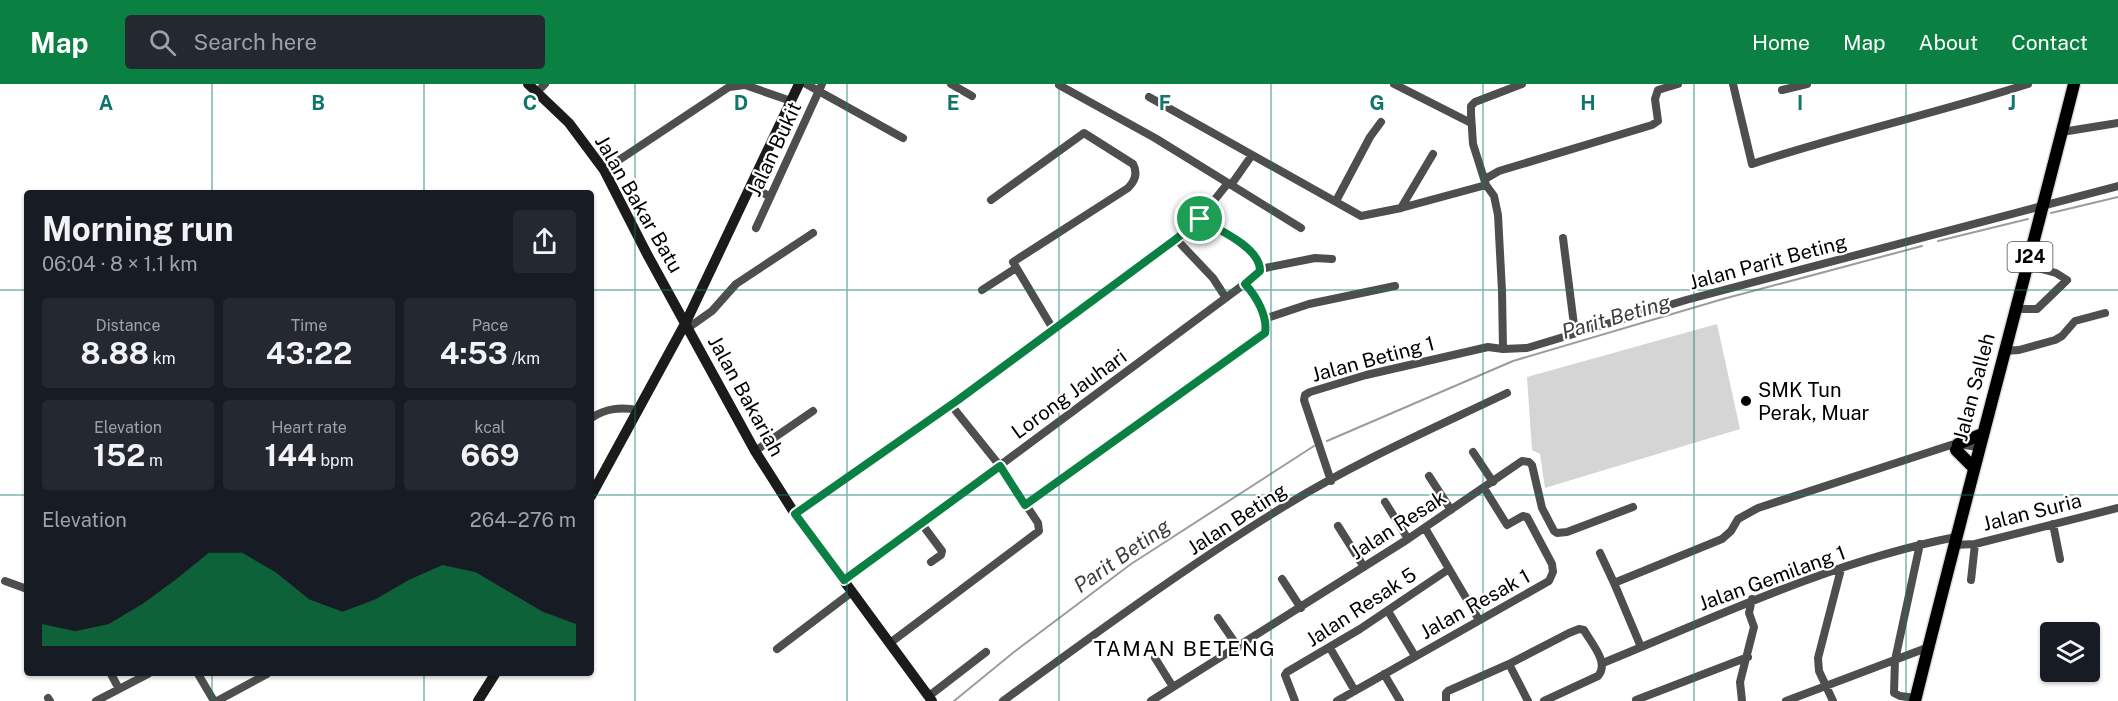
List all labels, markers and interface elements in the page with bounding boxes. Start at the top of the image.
search box [125,15,545,69]
text: Map [30,26,89,59]
icon: search [146,26,179,59]
text: Search here [194,29,317,55]
text: Home [1752,30,1810,55]
text: Map [1843,30,1886,55]
text: About [1919,30,1978,55]
text: Contact [2011,30,2088,55]
text: A [99,91,113,115]
text: B [311,91,325,115]
text: C [523,91,537,115]
text: D [734,91,748,115]
text: E [947,91,959,115]
text: F [1159,91,1171,115]
text: G [1369,91,1385,115]
text: H [1580,91,1596,115]
text: I [1797,91,1803,115]
text: J [2008,91,2016,115]
street label: Jalan Bukit [742,98,806,200]
street label: Jalan Bakar Batu [590,131,688,277]
pin [1174,193,1225,244]
icon: arrive [1183,202,1216,235]
text: Morning run [42,210,234,248]
button: share [513,210,576,273]
street label: Jalan Parit Beting [1686,229,1850,295]
road number: J24 [2008,242,2052,272]
text: 06:04 · 8 × 1.1 km [42,252,198,276]
water label: Parit Beting [1559,289,1674,344]
text: Distance [96,316,160,335]
text: Time [291,316,327,335]
text: Pace [472,316,508,335]
street label: Jalan Salleh [1948,330,2000,444]
street label: Jalan Beting 1 [1309,331,1437,387]
street label: Jalan Bakariah [703,332,789,460]
text: 8.88 [80,335,149,371]
text: 43:22 [266,335,352,371]
text: 4:53 [440,335,508,371]
street label: Lorong Jauhari [1007,344,1131,444]
text: km [149,349,176,368]
text: /km [508,349,540,368]
place label: SMK Tun Perak, Muar [1758,378,1870,425]
marker: SMK Tun Perak, Muar [1739,394,1753,408]
text: Elevation [94,418,162,437]
text: Heart rate [271,418,347,437]
text: kcal [475,418,505,437]
text: 152 [93,437,145,473]
text: 144 [264,437,317,473]
text: 669 [460,437,520,473]
text: m [145,451,163,470]
text: bpm [317,451,354,470]
street label: Jalan Beting [1183,478,1291,560]
street label: Jalan Resak [1346,485,1450,565]
street label: Jalan Suria [1980,488,2084,536]
text: Elevation [42,508,127,532]
text: 264–276 m [470,508,576,532]
water label: Parit Beting [1069,513,1175,598]
street label: Jalan Gemilang 1 [1695,540,1849,616]
street label: Jalan Resak 5 [1301,562,1421,652]
street label: Jalan Resak 1 [1416,564,1534,644]
map controls [2040,622,2100,682]
button: layers [2040,622,2100,682]
district label: TAMAN BETENG [1094,636,1276,661]

